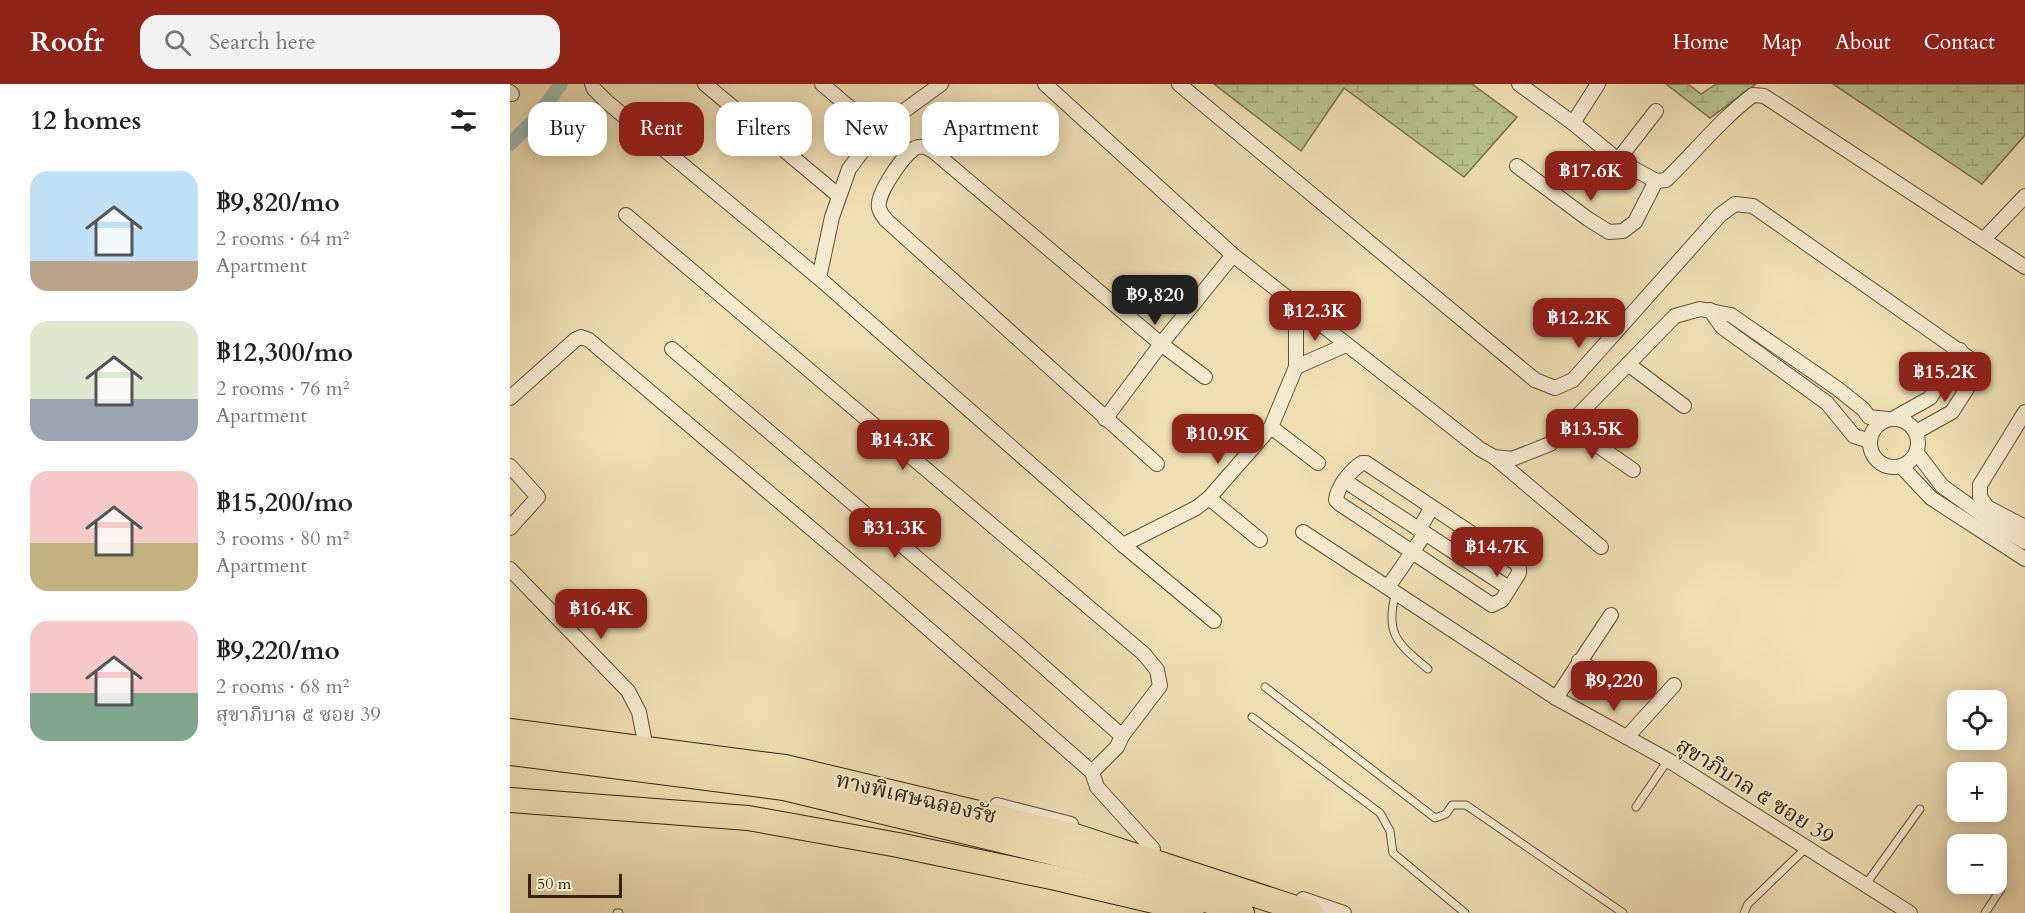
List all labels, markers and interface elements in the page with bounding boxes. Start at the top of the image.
search box [140,15,560,69]
text: Roofr [30,23,104,61]
icon: search [161,26,194,59]
text: Search here [209,27,316,57]
text: Home [1673,28,1729,57]
text: Map [1762,28,1802,57]
text: About [1835,28,1891,57]
text: Contact [1924,28,1995,57]
chip: Buy [528,102,607,156]
chip: Rent [619,102,704,156]
chip: Filters [716,102,812,156]
chip: New [824,102,910,156]
chip: Apartment [922,102,1059,156]
text: 12 homes [30,103,141,138]
icon: filters [447,104,480,137]
pin: ฿17.6K [1542,151,1640,202]
text: ฿17.6K [1559,157,1623,184]
text: ฿9,820/mo [216,185,340,220]
icon: home [78,195,150,267]
text: 2 rooms · 64 m² [216,225,349,252]
text: Apartment [216,252,307,279]
pin: ฿9,820 [1106,275,1204,326]
text: ฿9,820 [1126,281,1184,308]
pin: ฿12.3K [1266,291,1364,342]
text: ฿12.3K [1283,297,1347,324]
pin: ฿12.2K [1530,298,1628,349]
text: ฿12.2K [1547,304,1611,331]
text: ฿12,300/mo [216,335,353,370]
icon: home [78,345,150,417]
pin: ฿15.2K [1896,352,1994,403]
text: ฿15.2K [1913,358,1977,385]
text: 2 rooms · 76 m² [216,375,349,402]
text: Apartment [216,402,307,429]
pin: ฿13.5K [1543,409,1641,460]
pin: ฿10.9K [1169,414,1267,465]
text: ฿13.5K [1560,415,1624,442]
pin: ฿14.3K [854,420,952,471]
text: ฿10.9K [1186,420,1250,447]
text: ฿14.3K [871,426,935,453]
text: ฿15,200/mo [216,485,353,520]
icon: home [78,495,150,567]
pin: ฿31.3K [846,508,944,559]
text: ฿31.3K [863,514,927,541]
text: 3 rooms · 80 m² [216,525,349,552]
pin: ฿14.7K [1448,527,1546,578]
text: ฿14.7K [1465,533,1529,560]
text: Apartment [216,552,307,579]
pin: ฿16.4K [552,589,650,640]
text: ฿16.4K [569,595,633,622]
text: ฿9,220/mo [216,633,340,668]
icon: home [78,645,150,717]
pin: ฿9,220 [1565,661,1663,712]
text: ฿9,220 [1585,667,1643,694]
text: 2 rooms · 68 m² [216,673,349,700]
map controls [1947,690,2007,894]
button: locate [1947,690,2007,750]
text: สุขาภิบาล ๕ ซอย 39 [216,701,381,728]
street label: สุขาภิบาล ๕ ซอย 39 [1670,730,1840,852]
button: + [1947,762,2007,822]
street label: ทางพิเศษฉลองรัช [833,765,999,831]
button: − [1947,834,2007,894]
scale bar [528,871,622,898]
text: 50 m [537,873,571,895]

